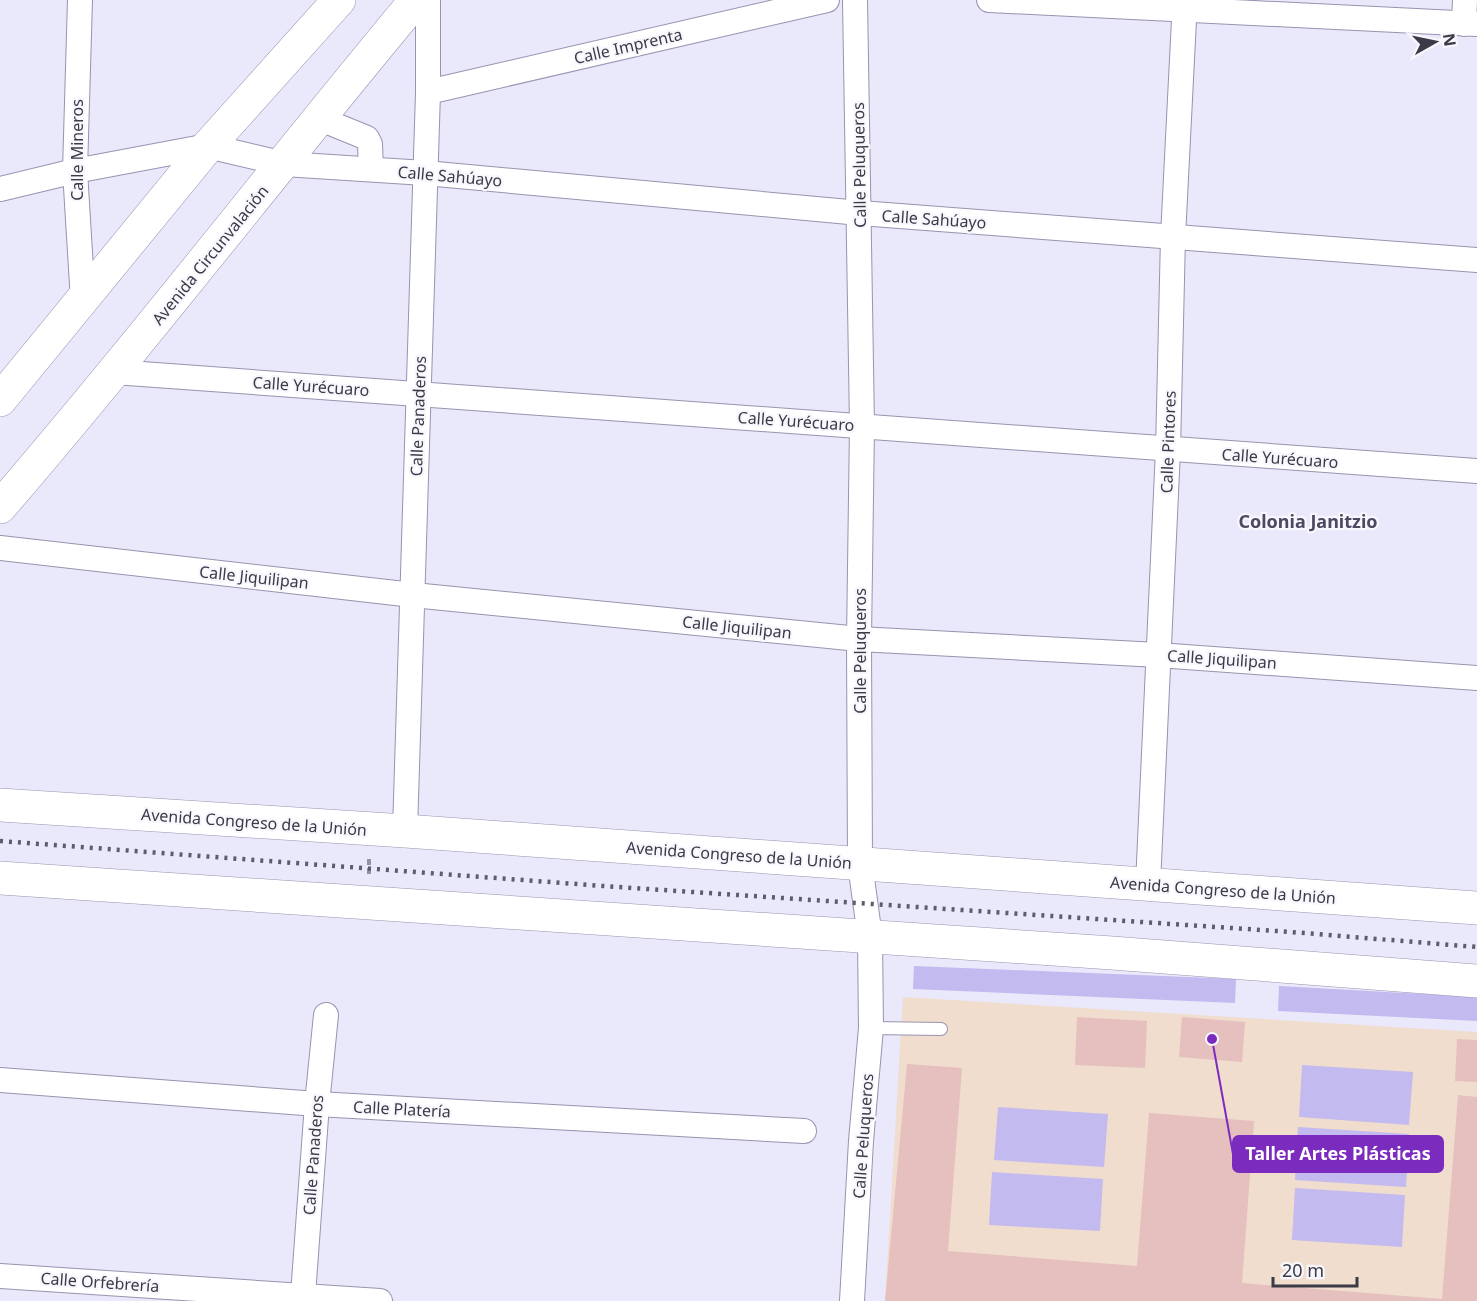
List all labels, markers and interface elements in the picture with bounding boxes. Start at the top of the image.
north arrow [1405,12,1465,72]
street label: Calle Imprenta [572,23,684,69]
text: N [1438,32,1462,48]
street label: Calle Mineros [66,99,88,201]
street label: Calle Peluqueros [847,102,871,228]
street label: Calle Sahúayo [397,160,503,192]
street label: Avenida Circunvalación [147,180,273,330]
street label: Calle Sahúayo [881,204,987,234]
street label: Calle Panaderos [405,355,431,477]
street label: Calle Yurécuaro [252,371,370,401]
street label: Calle Pintores [1155,390,1181,494]
street label: Calle Yurécuaro [737,406,855,436]
street label: Calle Yurécuaro [1221,443,1339,473]
district label: Colonia Janitzio [1238,509,1378,533]
street label: Calle Jiquilipan [198,560,310,594]
street label: Calle Peluqueros [849,588,871,714]
street label: Calle Jiquilipan [681,610,793,644]
street label: Calle Jiquilipan [1166,644,1278,674]
street label: Avenida Congreso de la Unión [140,803,368,841]
street label: Avenida Congreso de la Unión [625,836,853,874]
street label: Avenida Congreso de la Unión [1109,871,1337,909]
street label: Calle Peluqueros [848,1073,878,1199]
street label: Calle Panaderos [298,1094,328,1216]
street label: Calle Platería [353,1095,451,1123]
callout: Taller Artes Plásticas [1233,1136,1443,1172]
text: Taller Artes Plásticas [1245,1141,1431,1165]
scale bar [1273,1250,1357,1288]
text: 20 m [1282,1258,1324,1282]
street label: Calle Orfebrería [40,1267,160,1297]

